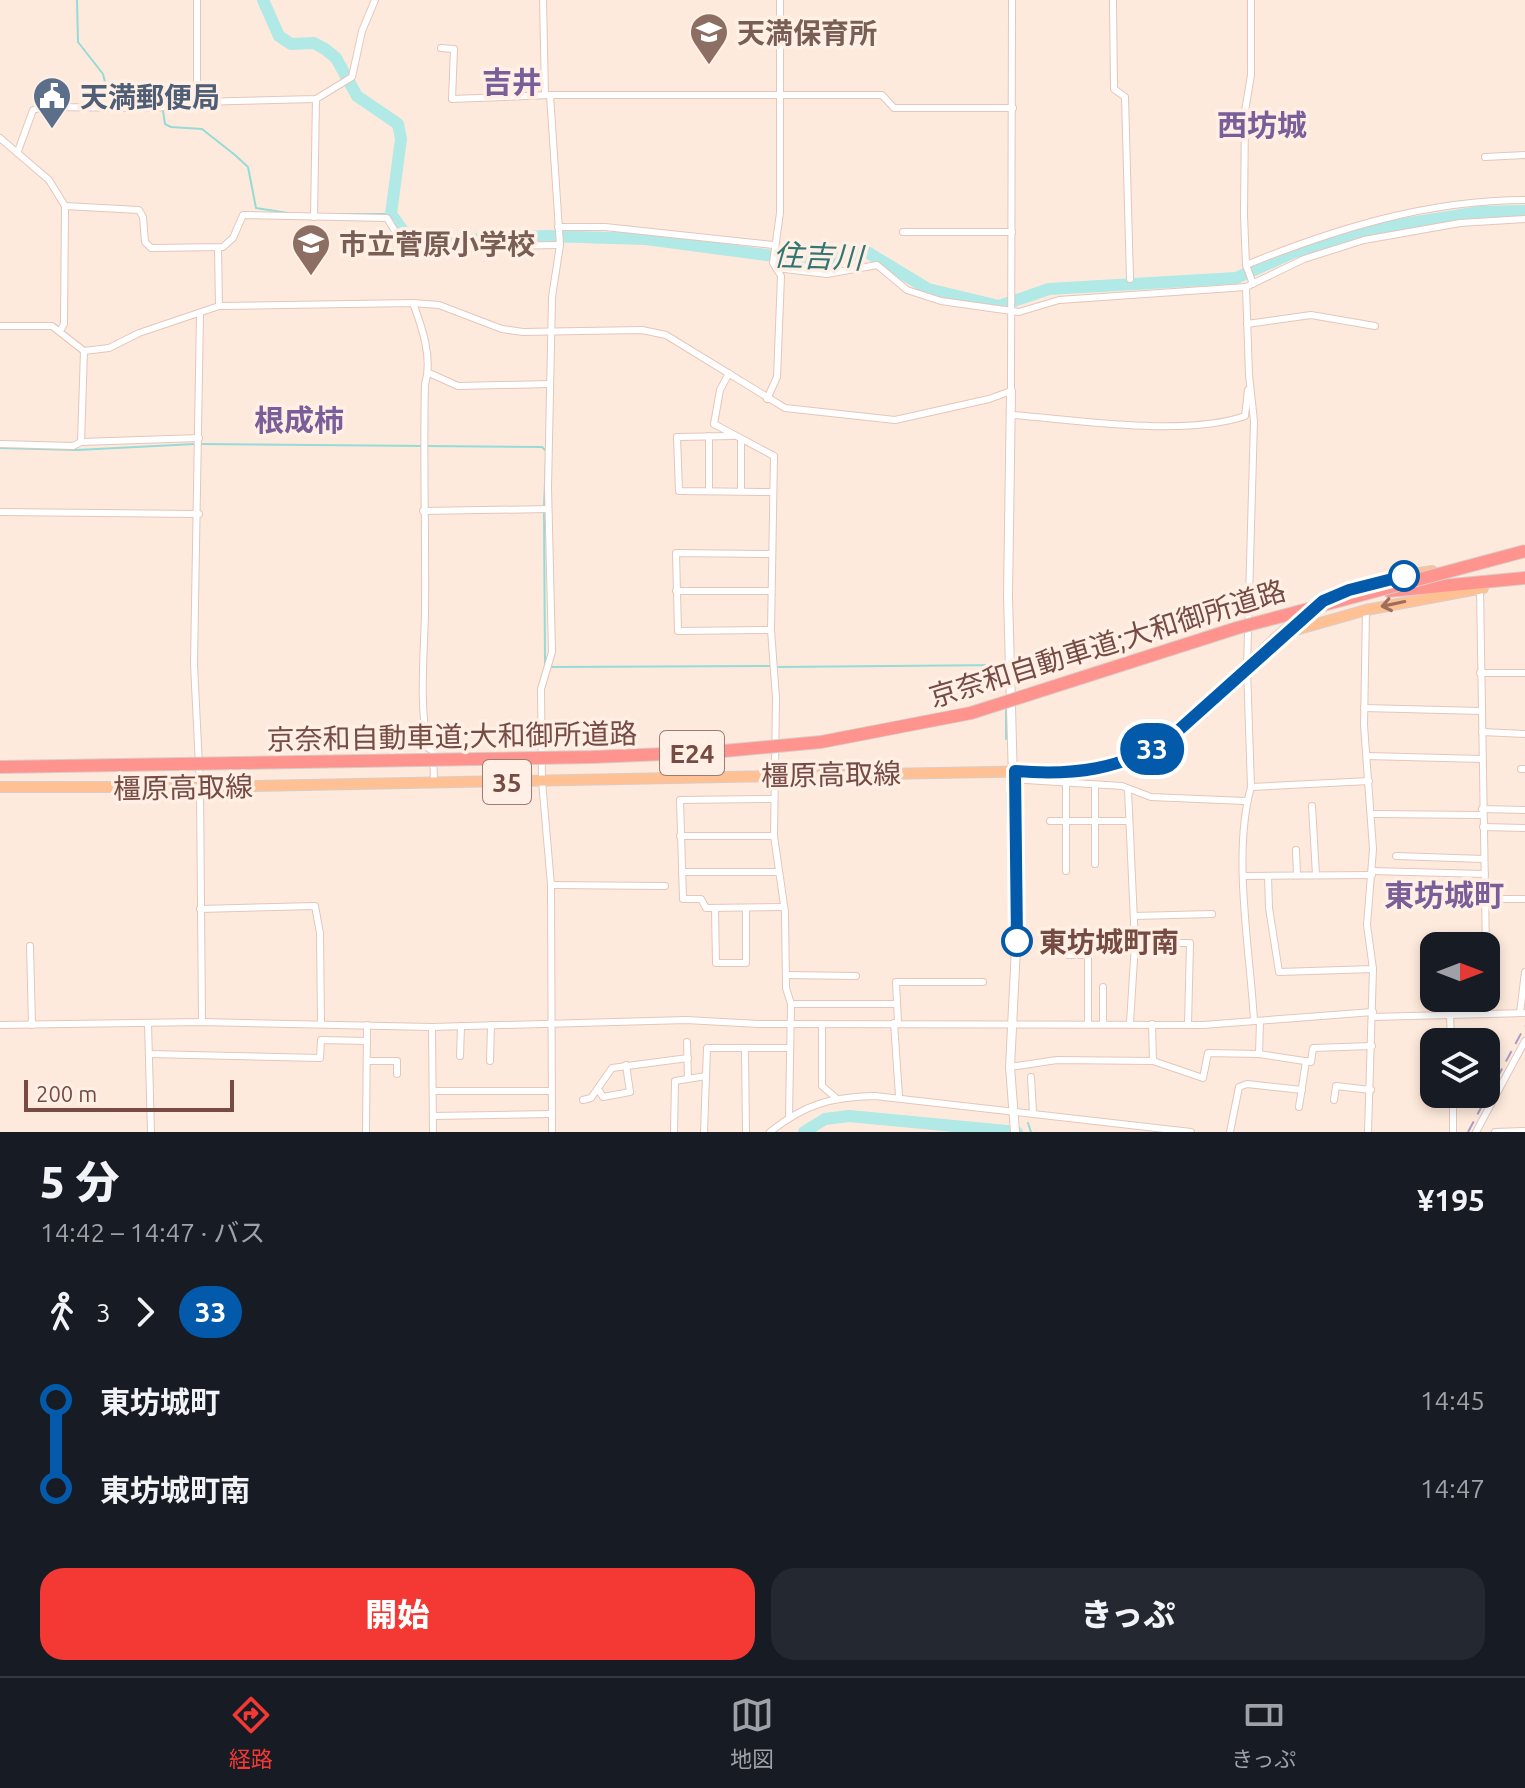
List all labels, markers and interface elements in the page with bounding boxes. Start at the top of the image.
school or university icon: 天満保育所 [688,11,730,66]
place label: 天満保育所 [737,17,877,48]
district label: 吉井 [482,65,542,99]
public building icon: 天満郵便局 [31,75,73,130]
place label: 天満郵便局 [80,81,220,112]
district label: 西坊城 [1217,108,1307,142]
school or university icon: 市立菅原小学校 [290,222,332,277]
place label: 市立菅原小学校 [339,228,535,259]
water label: 住吉川 [772,237,867,275]
district label: 根成柿 [254,403,344,437]
unlabelled marker [1389,561,1419,591]
street label: 京奈和自動車道;大和御所道路 [925,574,1289,712]
one-way arrow [1380,597,1406,612]
street label: 京奈和自動車道;大和御所道路 [266,717,638,755]
line badge: 33 [1116,723,1188,775]
road number: E24 [660,731,724,775]
text: 33 [1136,733,1168,764]
street label: 橿原高取線 [761,757,901,791]
road number: 35 [483,760,531,804]
street label: 橿原高取線 [113,770,253,804]
district label: 東坊城町 [1384,878,1504,912]
marker: 東坊城町南 [1002,926,1032,956]
place label: 東坊城町南 [1039,926,1179,957]
north arrow [1420,932,1500,1012]
map controls [1420,932,1500,1108]
button: layers [1420,1028,1500,1108]
scale bar [24,1076,234,1112]
text: 200 m [36,1081,97,1106]
text: 5 分 [40,1157,119,1206]
text: ¥195 [1417,1183,1485,1217]
text: 14:42 – 14:47 · バス [40,1218,265,1247]
icon: walk [40,1290,84,1334]
icon: forward [123,1290,167,1334]
text: 33 [195,1296,226,1327]
text: 3 [96,1298,111,1327]
text: 東坊城町 [100,1385,220,1419]
text: 14:45 [1420,1386,1485,1415]
text: 東坊城町南 [100,1473,250,1507]
text: 14:47 [1420,1474,1485,1503]
button: 開始 [40,1568,755,1660]
button: きっぷ [771,1568,1485,1660]
tab: 経路 [229,1693,273,1773]
tab: 地図 [730,1693,774,1773]
tab: きっぷ [1231,1693,1296,1773]

